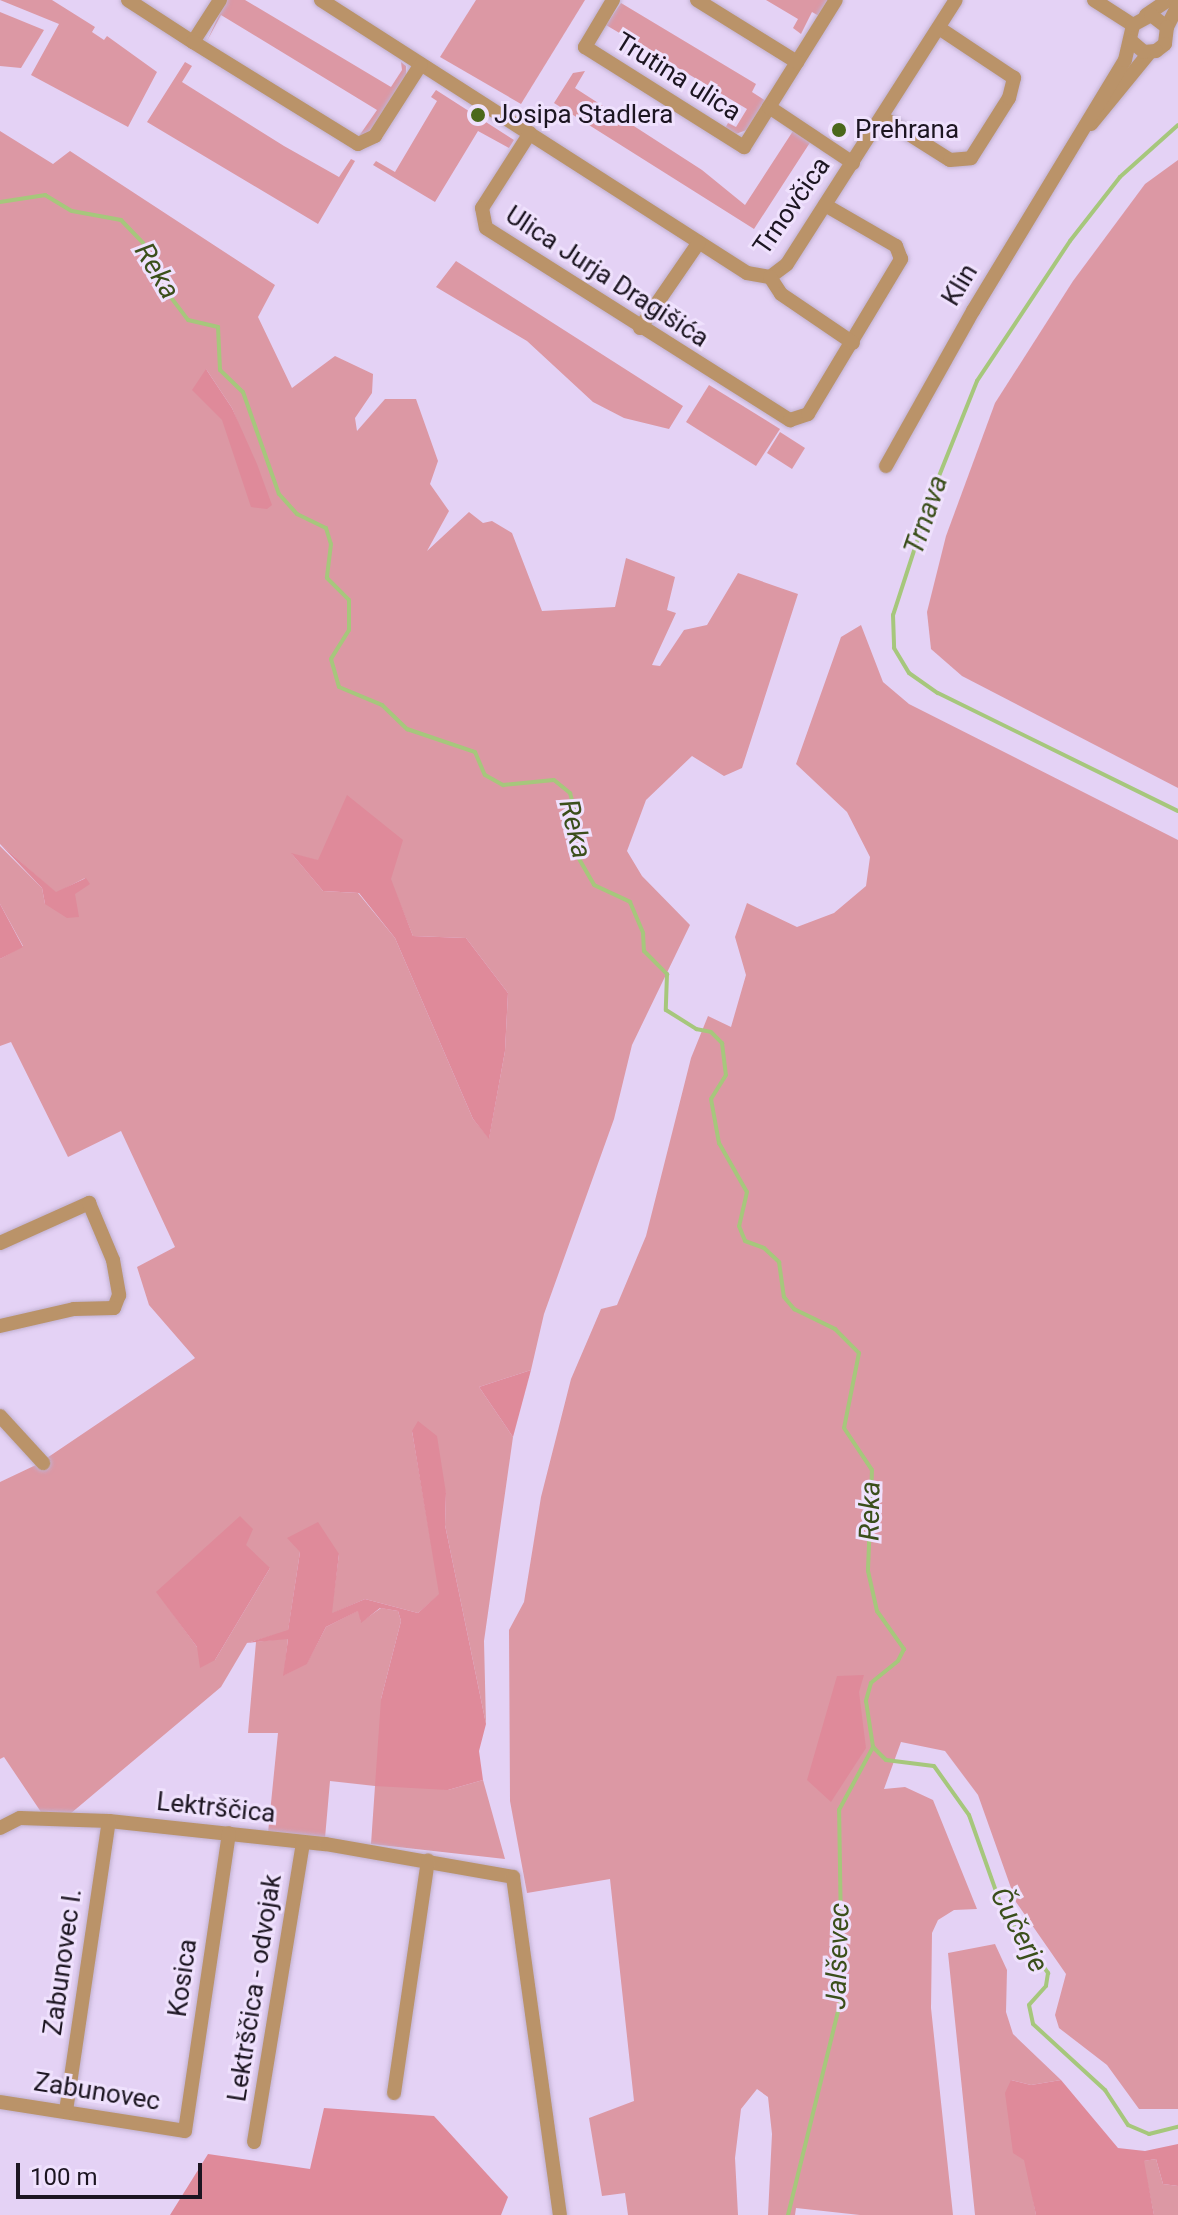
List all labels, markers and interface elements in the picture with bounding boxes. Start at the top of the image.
street label: Trutina ulica [609,26,747,128]
place label: Josipa Stadlera [494,99,673,131]
marker: Josipa Stadlera [469,106,487,124]
place label: Prehrana [855,114,959,146]
marker: Prehrana [830,121,848,139]
street label: Trnovčica [747,151,837,261]
street label: Ulica Jurja Dragišića [500,200,714,354]
water label: Reka [127,237,187,305]
street label: Klin [935,258,985,312]
water label: Trnava [897,471,955,559]
water label: Reka [551,796,599,862]
water label: Reka [853,1481,887,1541]
street label: Lektrščica [155,1786,277,1830]
street label: Lektrščica - odvojak [222,1872,288,2104]
water label: Čučerje [983,1882,1055,1978]
street label: Zabunovec I. [37,1887,89,2037]
water label: Jalševec [819,1902,857,2010]
street label: Kosica [162,1937,204,2019]
street label: Zabunovec [32,2067,162,2117]
scale bar [20,2147,206,2197]
text: 100 m [30,2163,97,2191]

